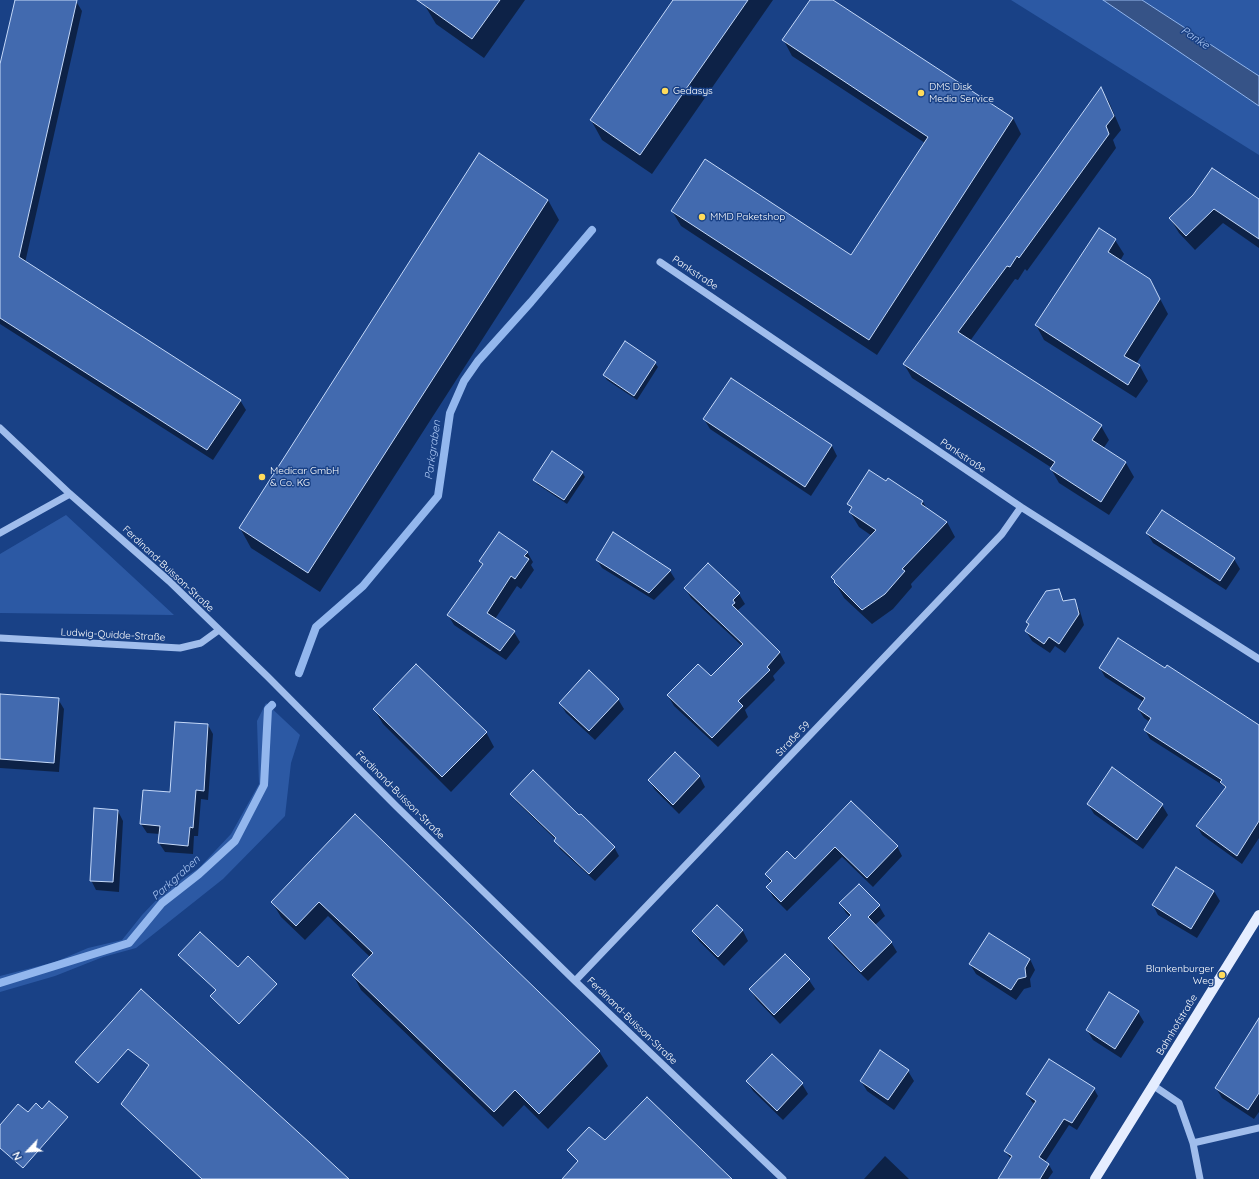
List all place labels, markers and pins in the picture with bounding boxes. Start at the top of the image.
place label: DMS Disk Media Service [929,81,994,104]
place label: Gedasys [673,85,713,97]
marker: Gedasys [660,86,670,96]
marker: DMS Disk Media Service [916,88,926,98]
place label: MMD Paketshop [710,211,785,223]
marker: MMD Paketshop [697,212,707,222]
place label: Medicar GmbH & Co. KG [270,465,339,488]
marker: Medicar GmbH & Co. KG [257,472,267,482]
place label: Blankenburger Weg [1146,963,1214,986]
marker: Blankenburger Weg [1217,970,1227,980]

